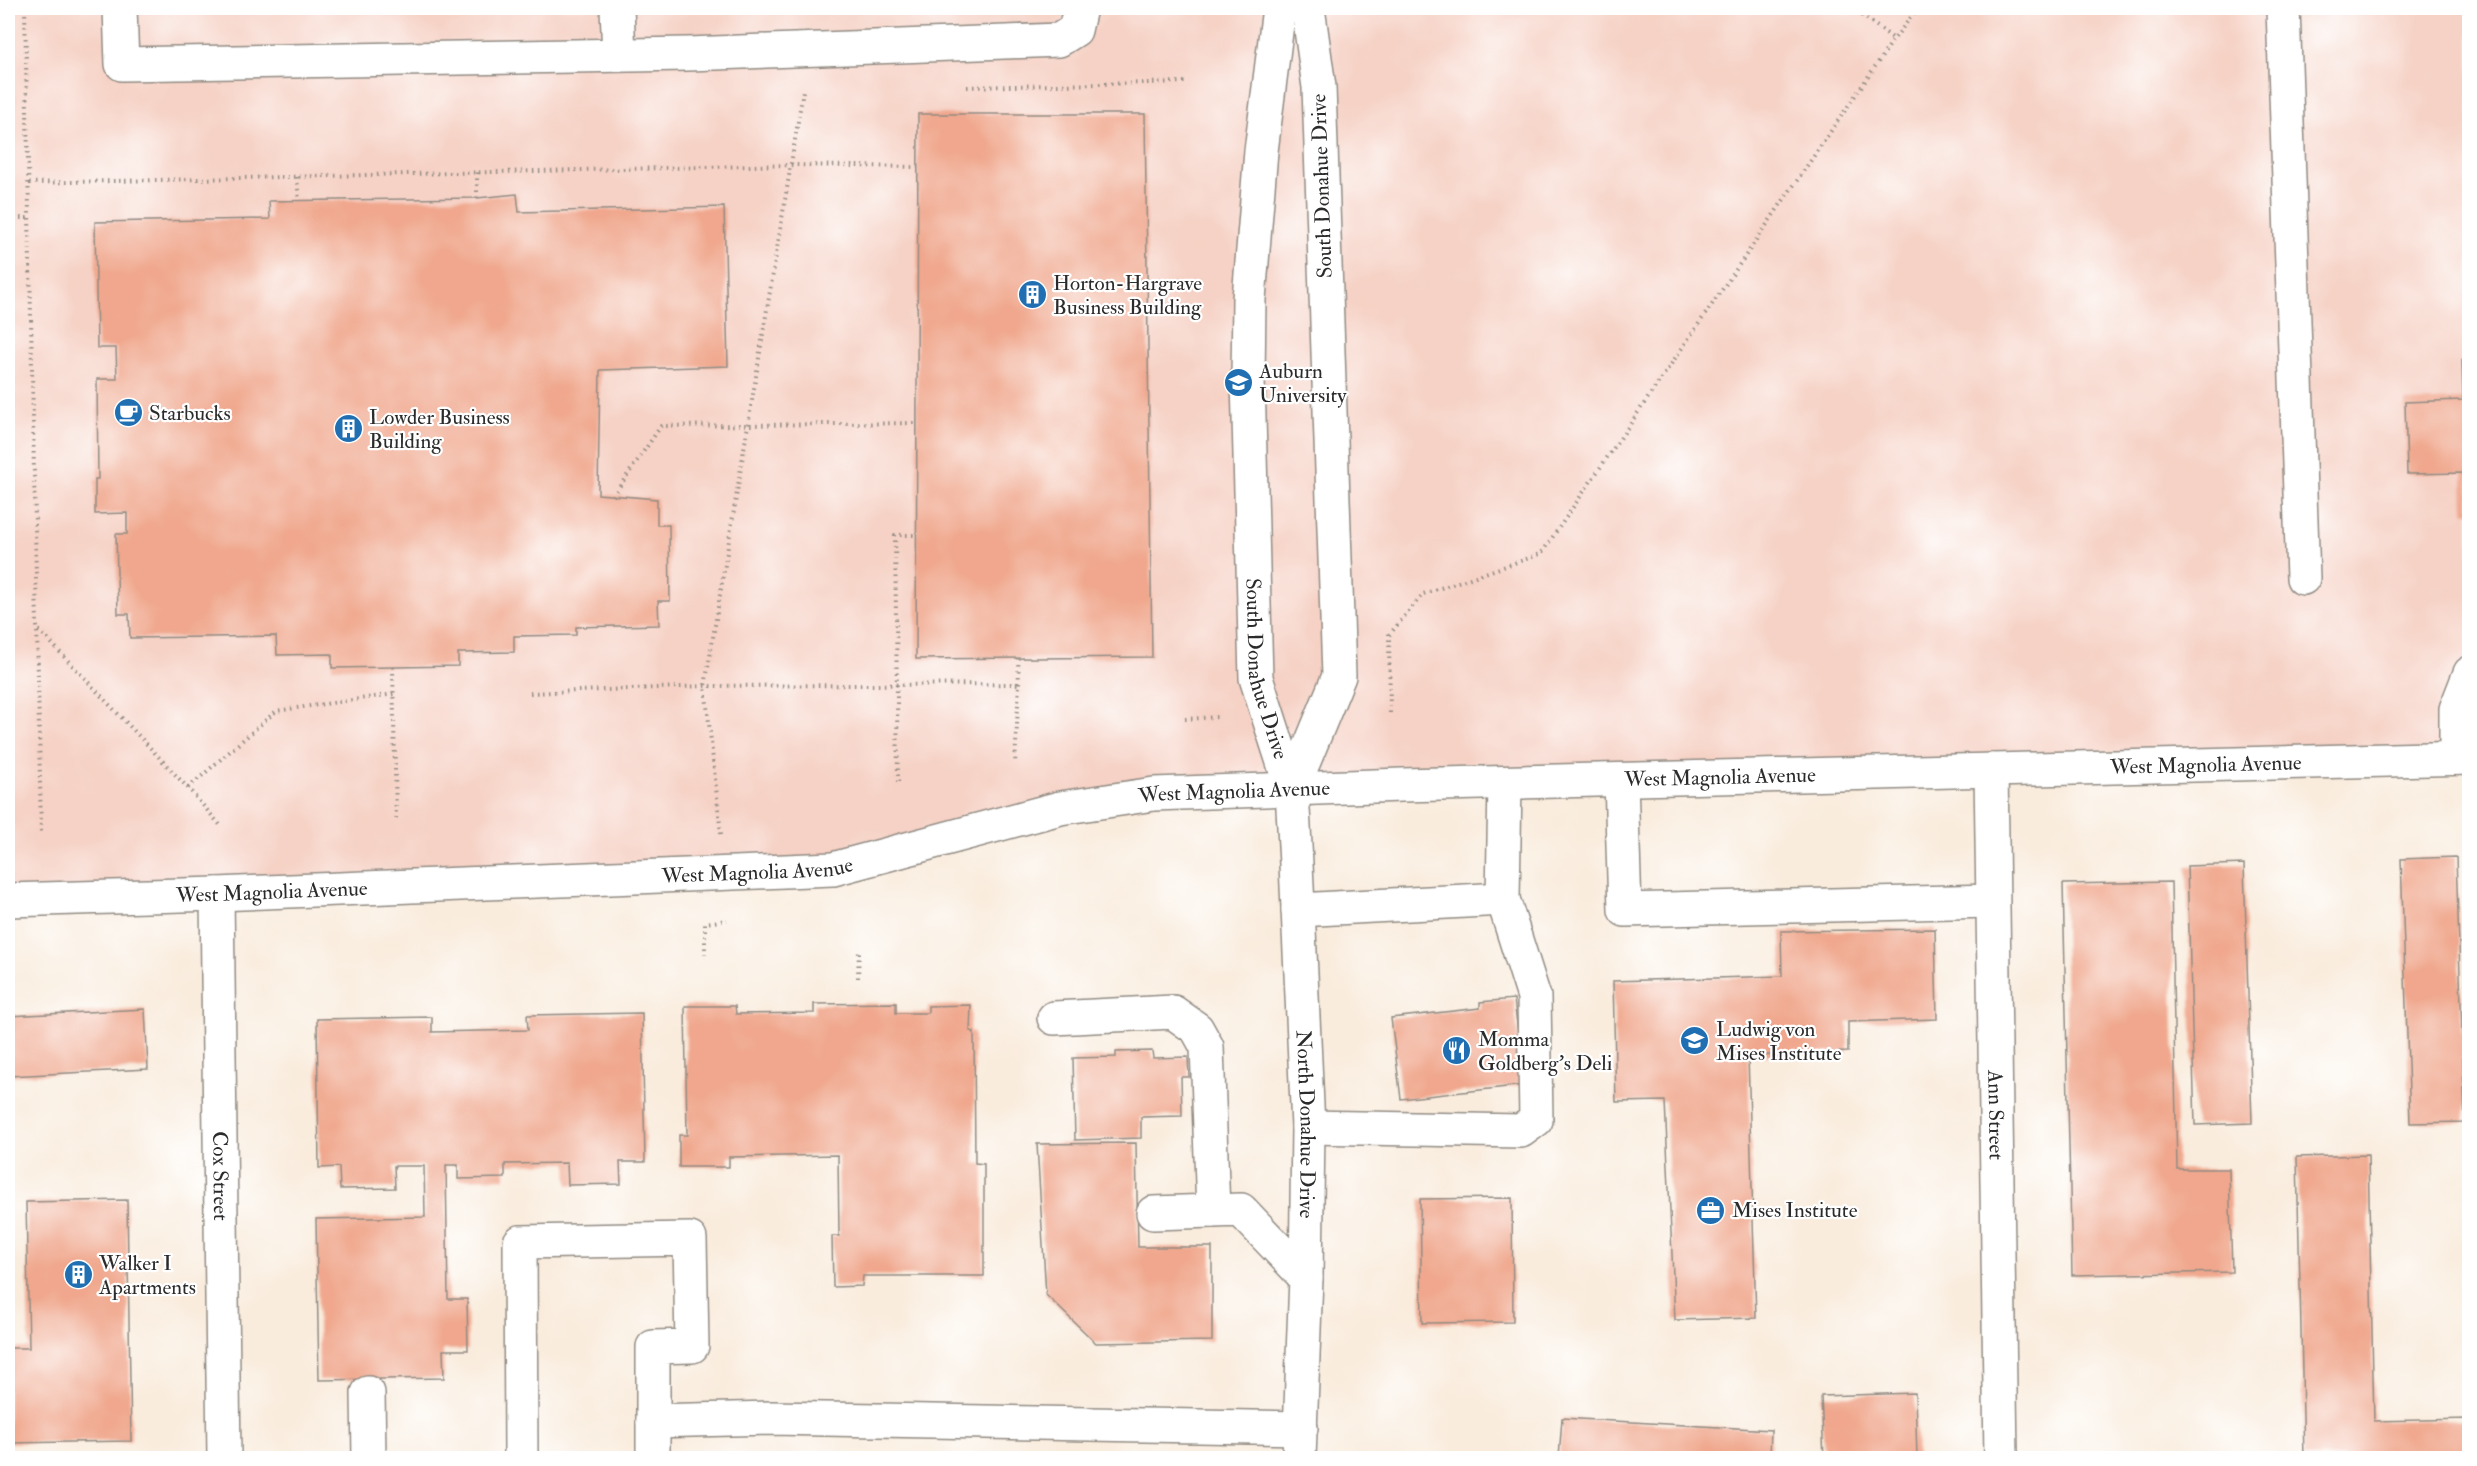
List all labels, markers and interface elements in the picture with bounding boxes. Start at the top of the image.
street label: South Donahue Drive [1305,93,1339,279]
place label: Horton-Hargrave Business Building [1053,270,1202,321]
building icon: Horton-Hargrave Business Building [1016,279,1048,311]
place label: Auburn University [1258,358,1347,409]
school or university icon: Auburn University [1222,367,1254,399]
cafe icon: Starbucks [112,397,144,429]
place label: Starbucks [149,400,231,427]
place label: Lowder Business Building [369,404,510,455]
building icon: Lowder Business Building [332,413,364,445]
street label: South Donahue Drive [1240,578,1295,763]
street label: West Magnolia Avenue [2109,749,2302,781]
street label: West Magnolia Avenue [1623,761,1816,793]
street label: West Magnolia Avenue [1136,774,1331,810]
street label: West Magnolia Avenue [660,851,856,889]
street label: West Magnolia Avenue [175,874,368,909]
place label: Ludwig von Mises Institute [1716,1016,1842,1067]
school or university icon: Ludwig von Mises Institute [1679,1025,1711,1057]
place label: Momma Goldberg's Deli [1478,1026,1613,1077]
street label: North Donahue Drive [1290,1030,1322,1219]
restaurant icon: Momma Goldberg's Deli [1441,1035,1473,1067]
street label: Ann Street [1982,1069,2010,1160]
street label: Cox Street [206,1131,235,1221]
office icon: Mises Institute [1695,1194,1727,1226]
place label: Mises Institute [1732,1197,1858,1224]
place label: Walker I Apartments [98,1250,196,1301]
building icon: Walker I Apartments [62,1259,94,1291]

